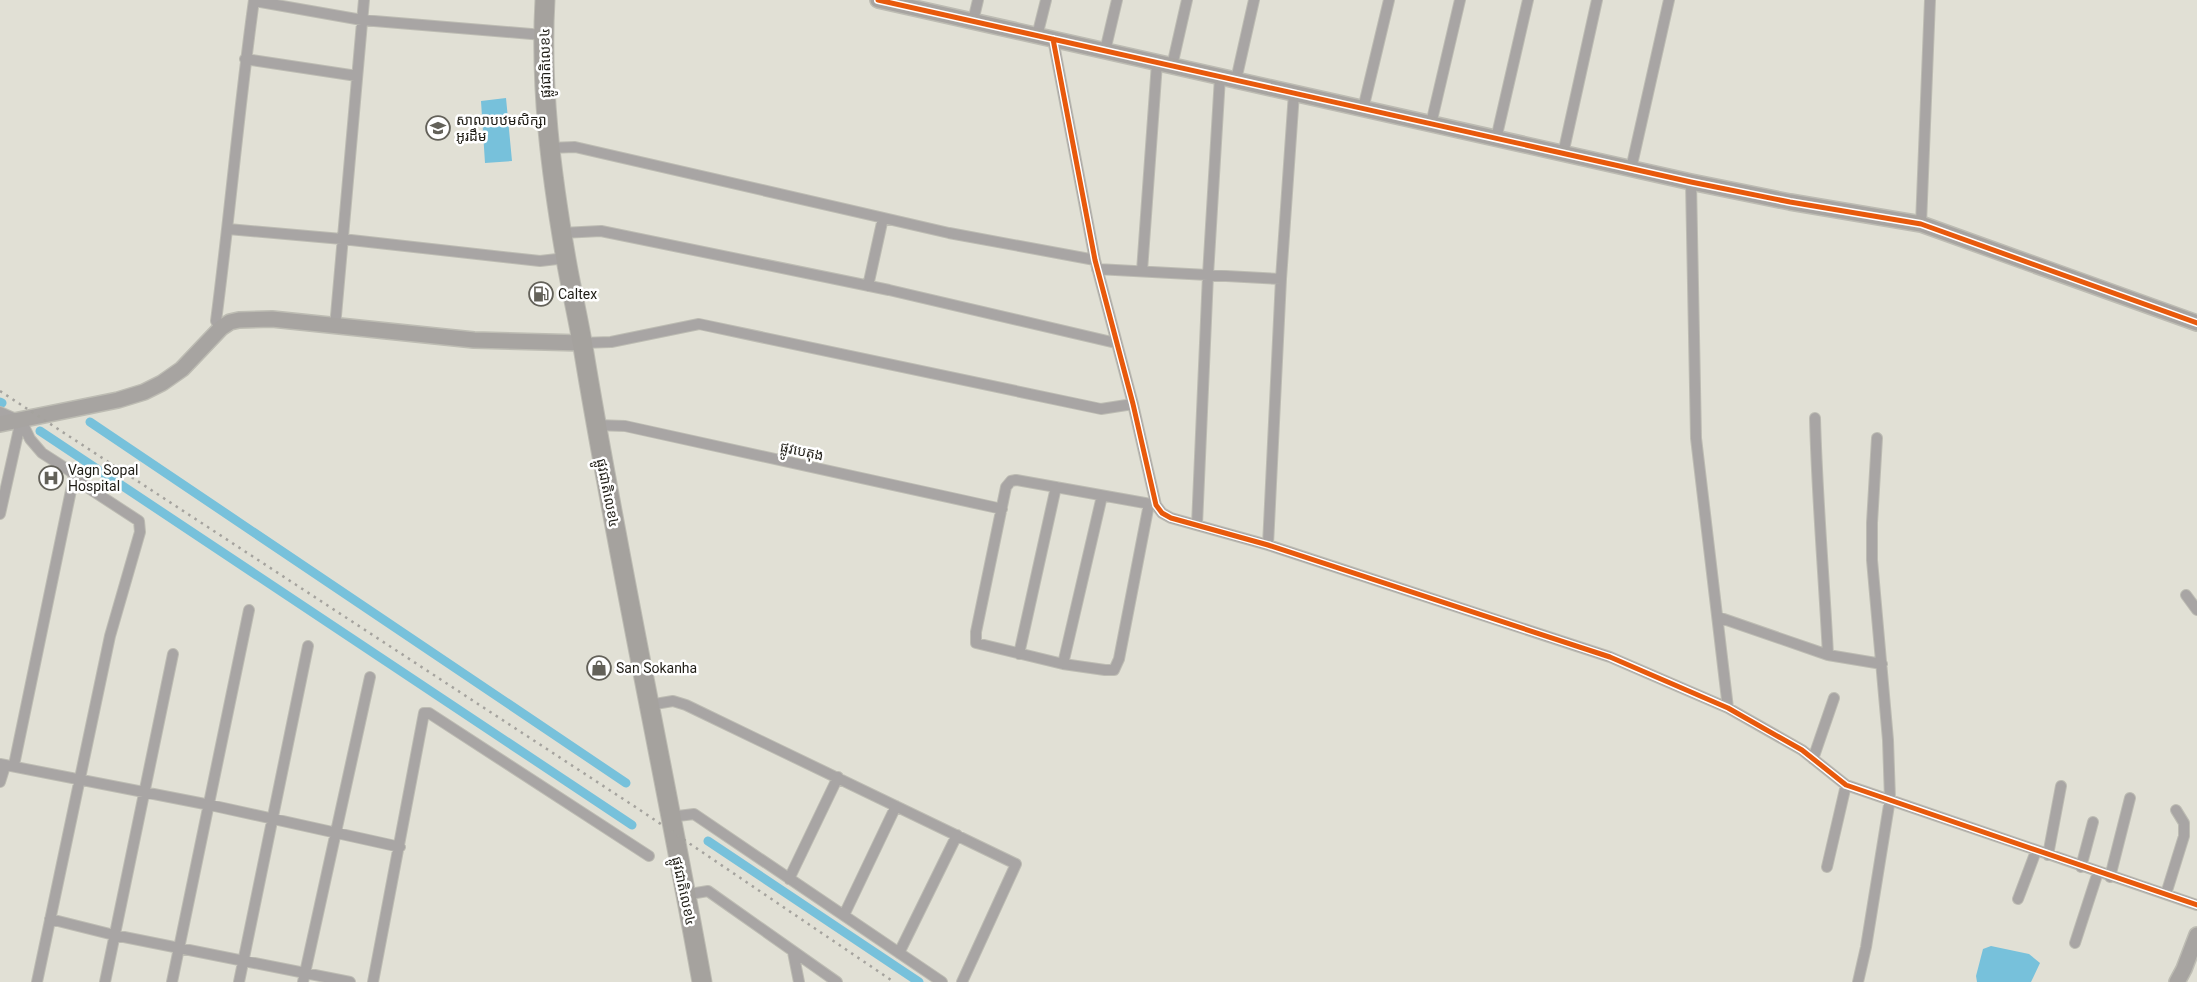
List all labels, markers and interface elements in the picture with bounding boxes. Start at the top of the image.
street label: ផ្លូវជាតិលេខ៤ [536,28,558,98]
place label: សាលាបឋមសិក្សា អូរដឹម [456,112,547,144]
school or university icon: សាលាបឋមសិក្សា អូរដឹម [425,115,451,141]
fuel station icon: Caltex [528,281,554,307]
place label: Caltex [558,286,597,302]
street label: ផ្លូវបេតុង [778,439,825,467]
street label: ផ្លូវជាតិលេខ៤ [589,457,623,530]
place label: Vagn Sopal Hospital [68,462,138,494]
hospital icon: Vagn Sopal Hospital [38,465,64,491]
shop icon: San Sokanha [586,655,612,681]
place label: San Sokanha [616,660,697,676]
street label: ផ្លូវជាតិលេខ៤ [665,855,699,928]

